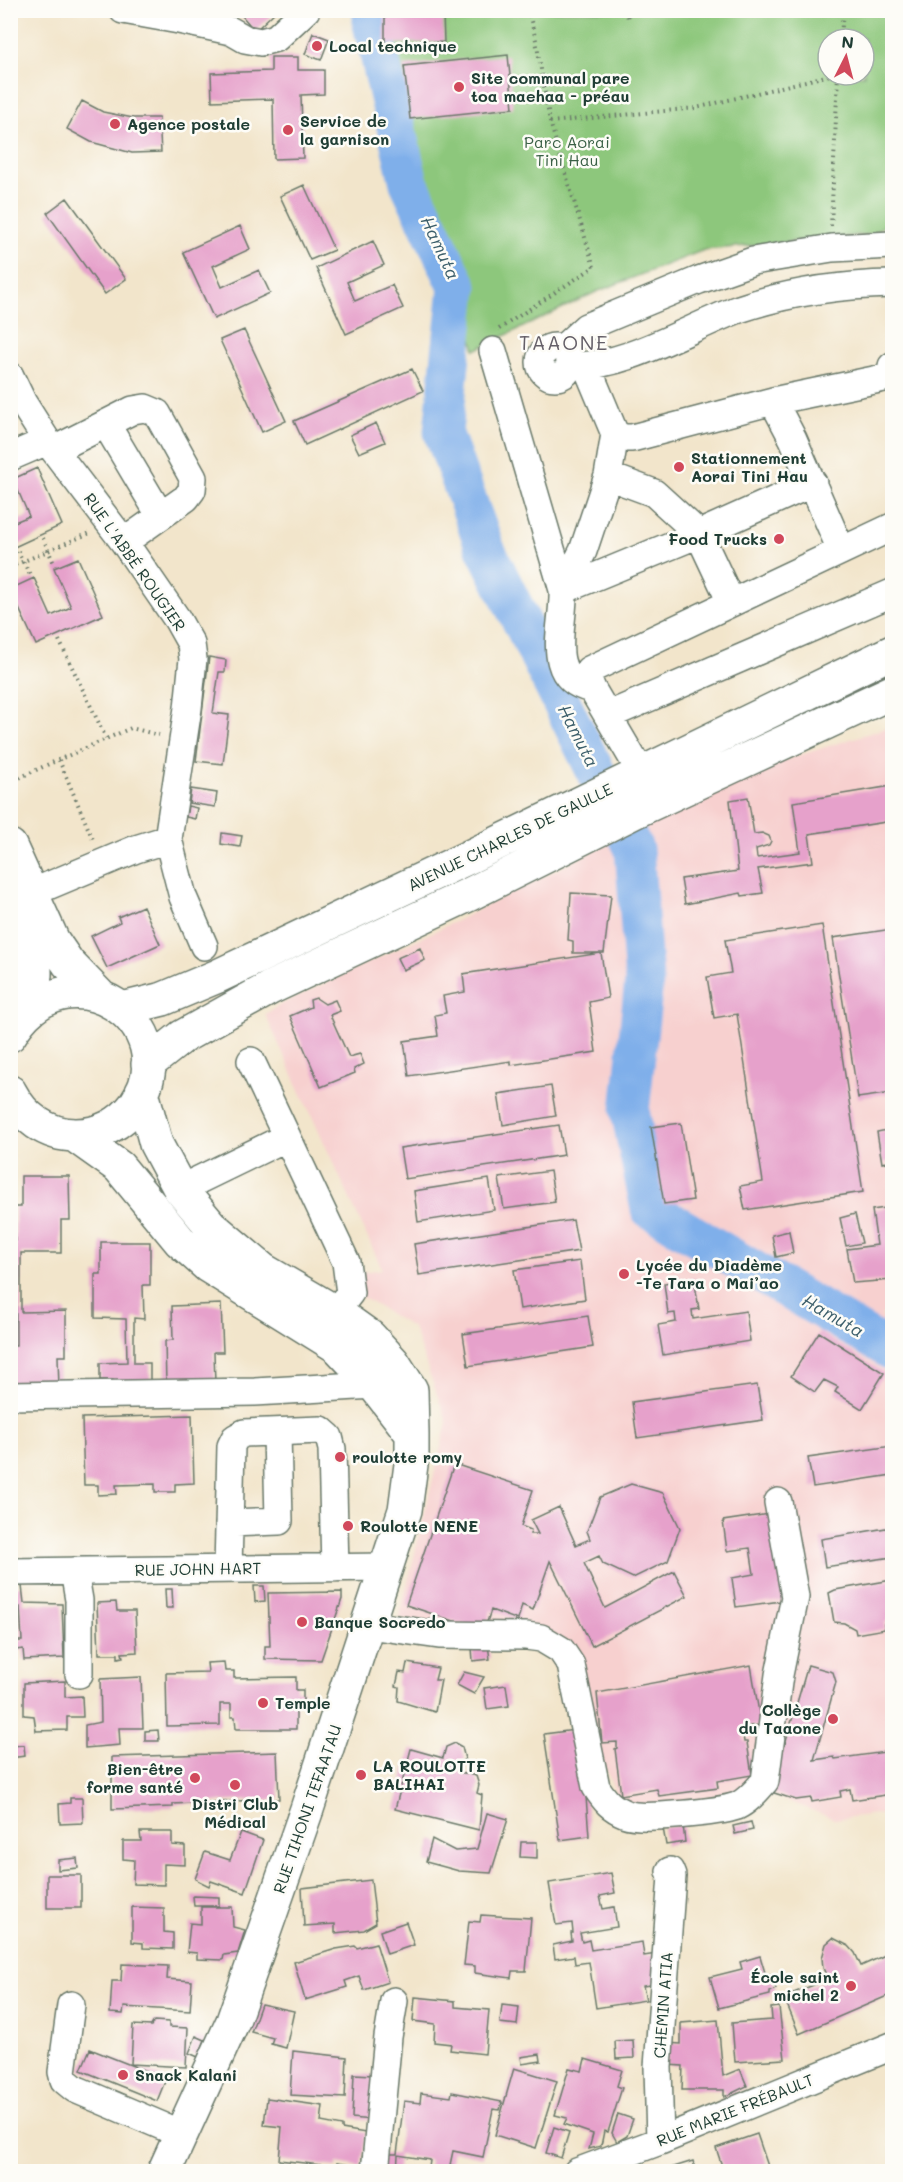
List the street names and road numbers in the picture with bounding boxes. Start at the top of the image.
street label: RUE L'ABBÉ ROUGIER [80,488,191,635]
street label: AVENUE CHARLES DE GAULLE [404,778,616,895]
street label: RUE JOHN HART [134,1557,262,1580]
street label: RUE TIHONI TEFAATAU [268,1722,345,1896]
street label: CHEMIN ATIA [648,1951,677,2059]
street label: RUE MARIE FRÉBAULT [653,2068,817,2151]

